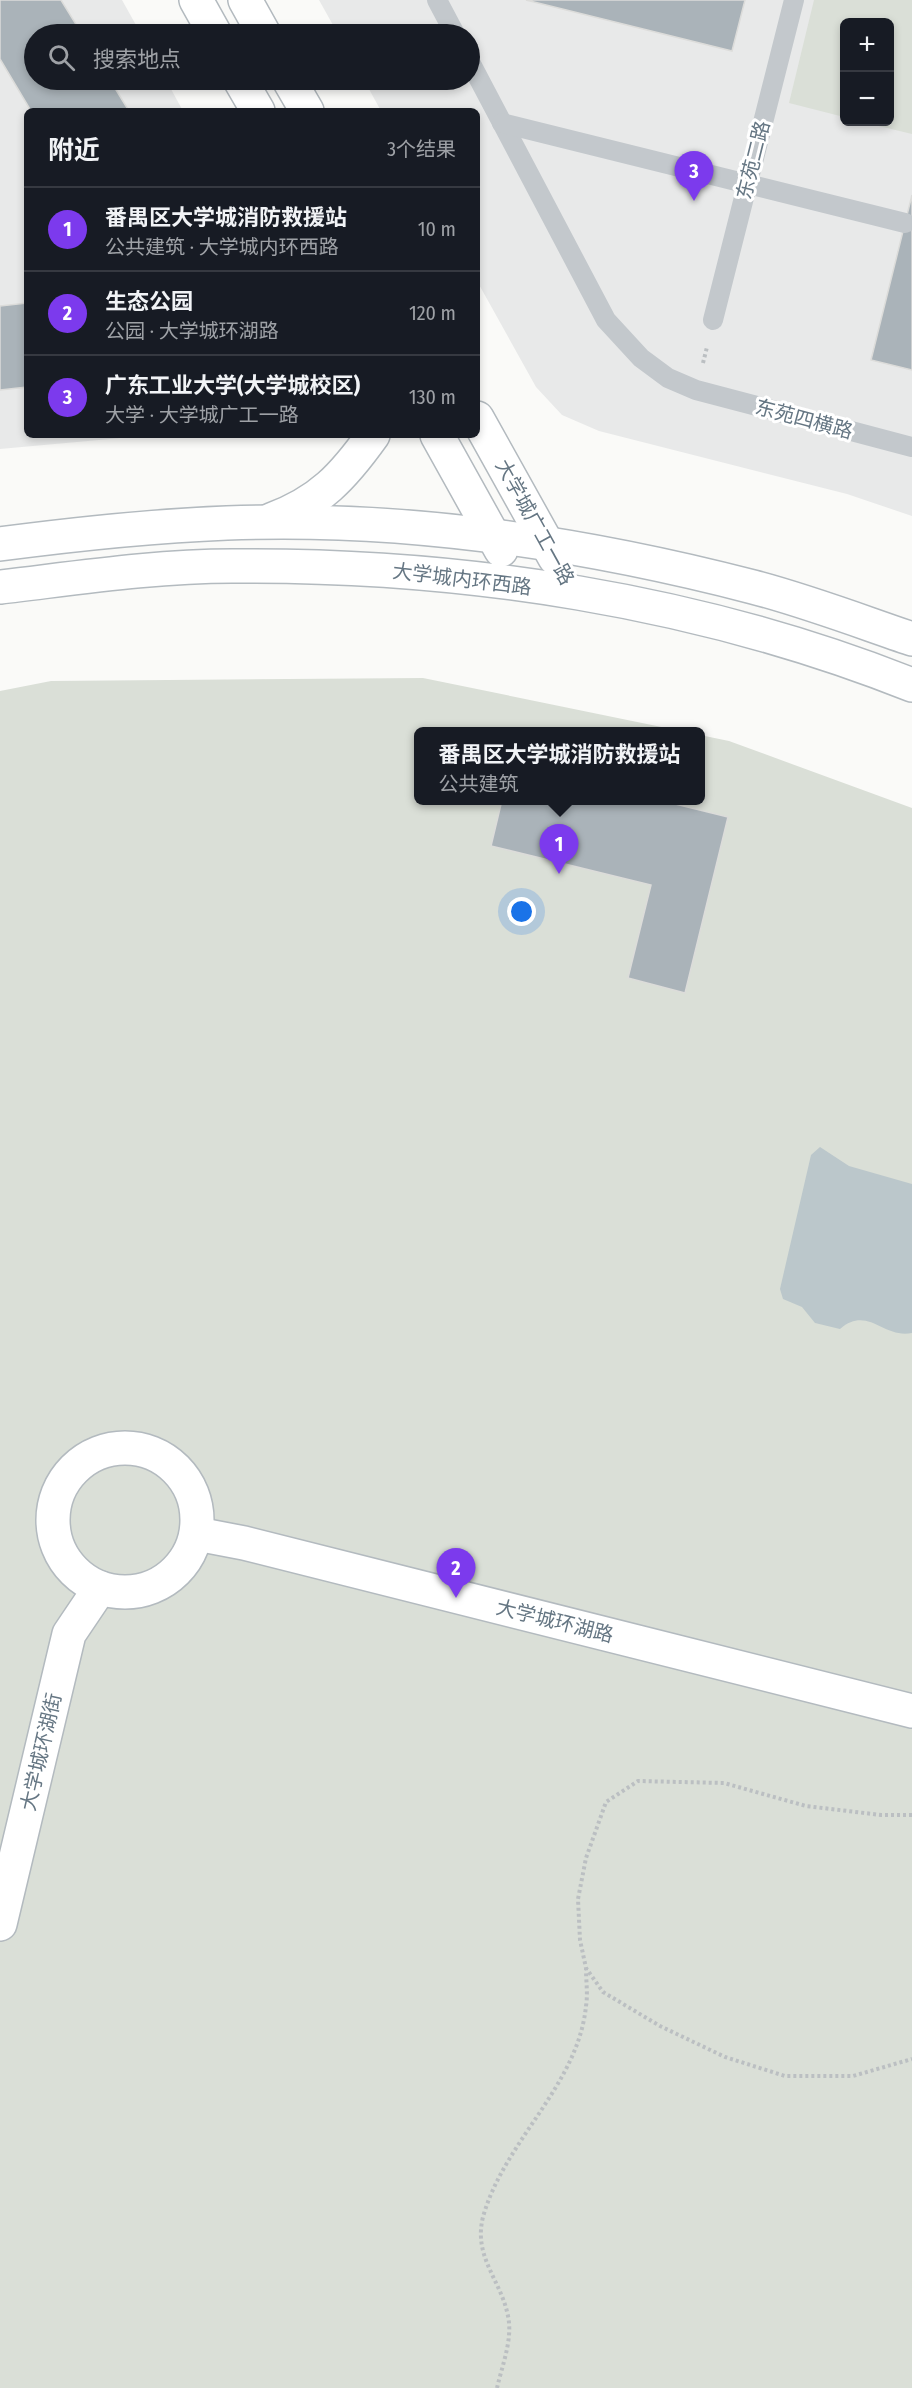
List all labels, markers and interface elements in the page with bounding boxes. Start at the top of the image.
map controls [840,18,894,126]
button: + [840,18,894,72]
search box [24,24,480,90]
icon: search [45,41,78,74]
text: 搜索地点 [93,46,181,73]
button: − [840,72,894,126]
street label: 东苑二路 [732,118,774,202]
text: 附近 [48,135,100,166]
text: 3个结果 [387,137,456,161]
pin: 3 [674,152,714,201]
text: 番禺区大学城消防救援站 [105,204,347,231]
text: 1 [63,217,72,241]
text: 10 m [418,217,456,241]
text: 公共建筑 · 大学城内环西路 [105,235,339,259]
text: 生态公园 [105,288,193,315]
text: 2 [63,301,72,325]
text: 120 m [409,301,456,325]
text: 公园 · 大学城环湖路 [105,319,279,343]
text: 广东工业大学(大学城校区) [105,372,360,399]
text: 3 [63,385,72,409]
text: 130 m [409,385,456,409]
street label: 东苑四横路 [753,394,855,444]
text: 大学 · 大学城广工一路 [105,403,299,427]
street label: 大学城广工一路 [491,455,579,589]
street label: 大学城内环西路 [391,559,533,599]
popup [414,727,705,805]
text: 番禺区大学城消防救援站 [438,741,681,768]
text: 公共建筑 [438,772,518,796]
pin: 1 [540,824,578,874]
your location [507,897,536,926]
pin: 2 [436,1548,476,1598]
street label: 大学城环湖路 [494,1595,616,1647]
street label: 大学城环湖街 [16,1691,66,1813]

